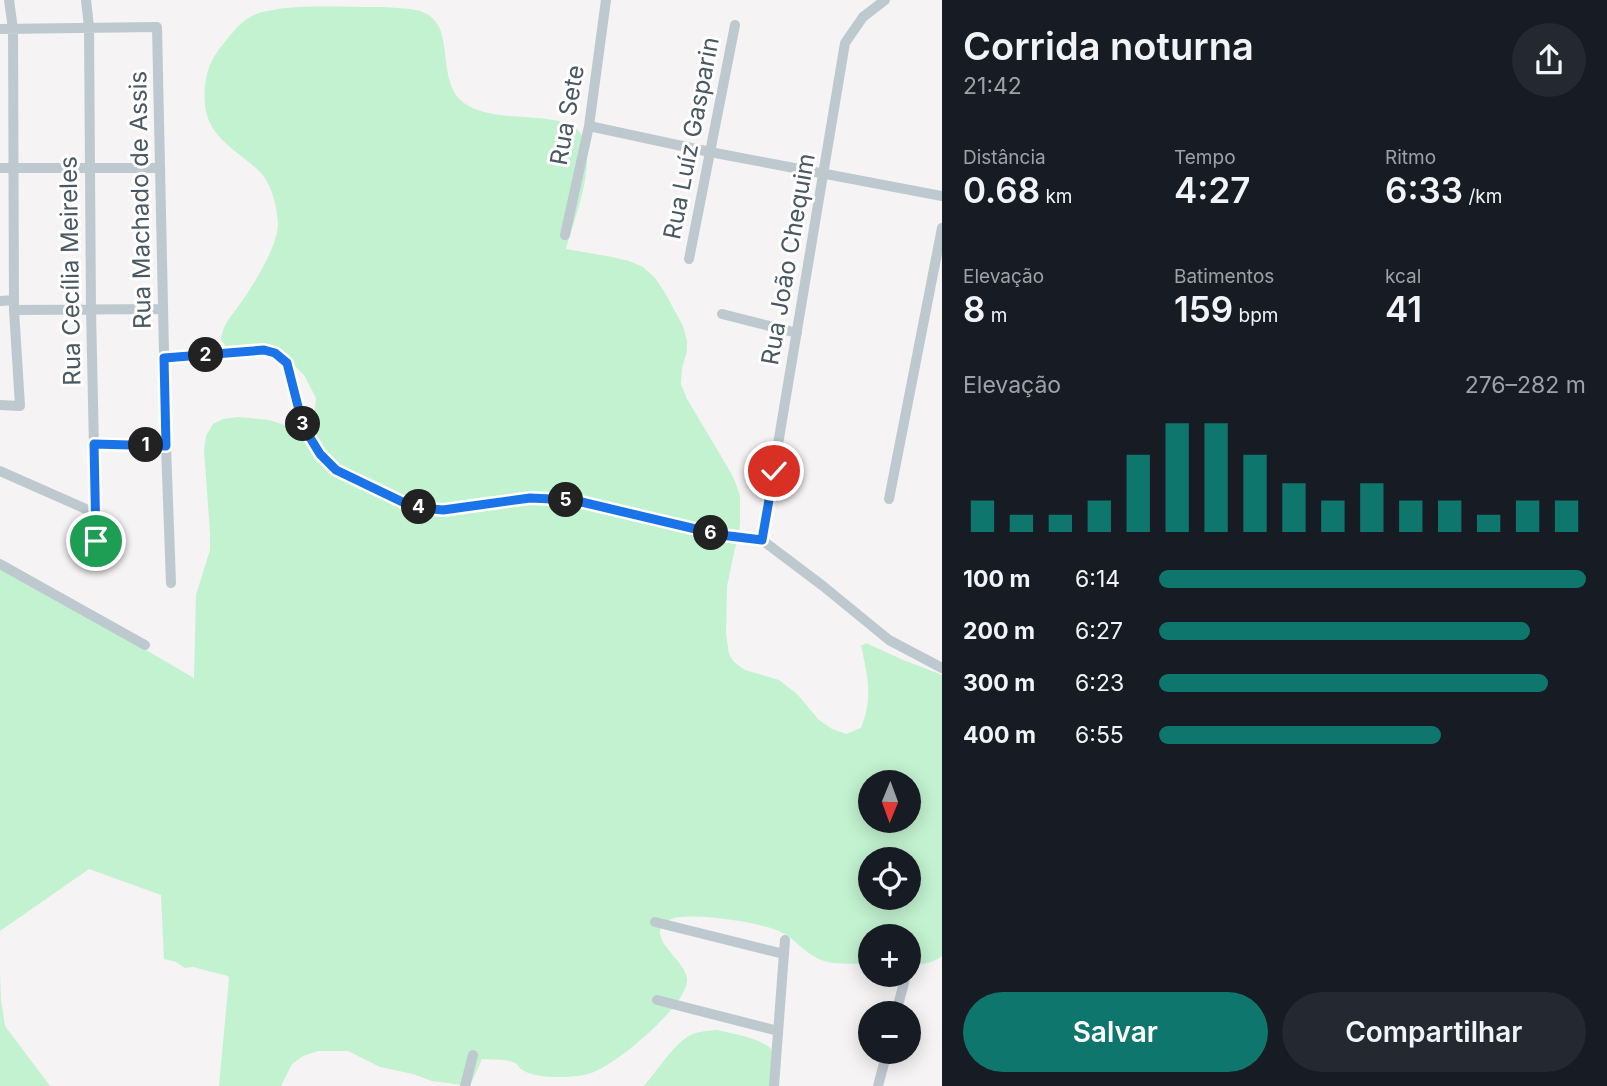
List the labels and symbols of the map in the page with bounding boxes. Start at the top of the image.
street label: Rua Luíz Gasparin [657,34,725,242]
street label: Rua Sete [544,63,590,167]
street label: Rua Machado de Assis [123,71,157,329]
street label: Rua João Chequim [755,151,821,367]
street label: Rua Cecília Meireles [54,156,86,386]
pin: 2 [188,338,224,372]
pin: 3 [286,406,320,442]
pin: 1 [128,428,164,462]
pin [744,441,804,501]
pin: 5 [548,482,584,518]
pin: 4 [402,490,436,524]
pin [66,511,126,571]
pin: 6 [694,516,728,550]
north arrow [858,770,920,833]

